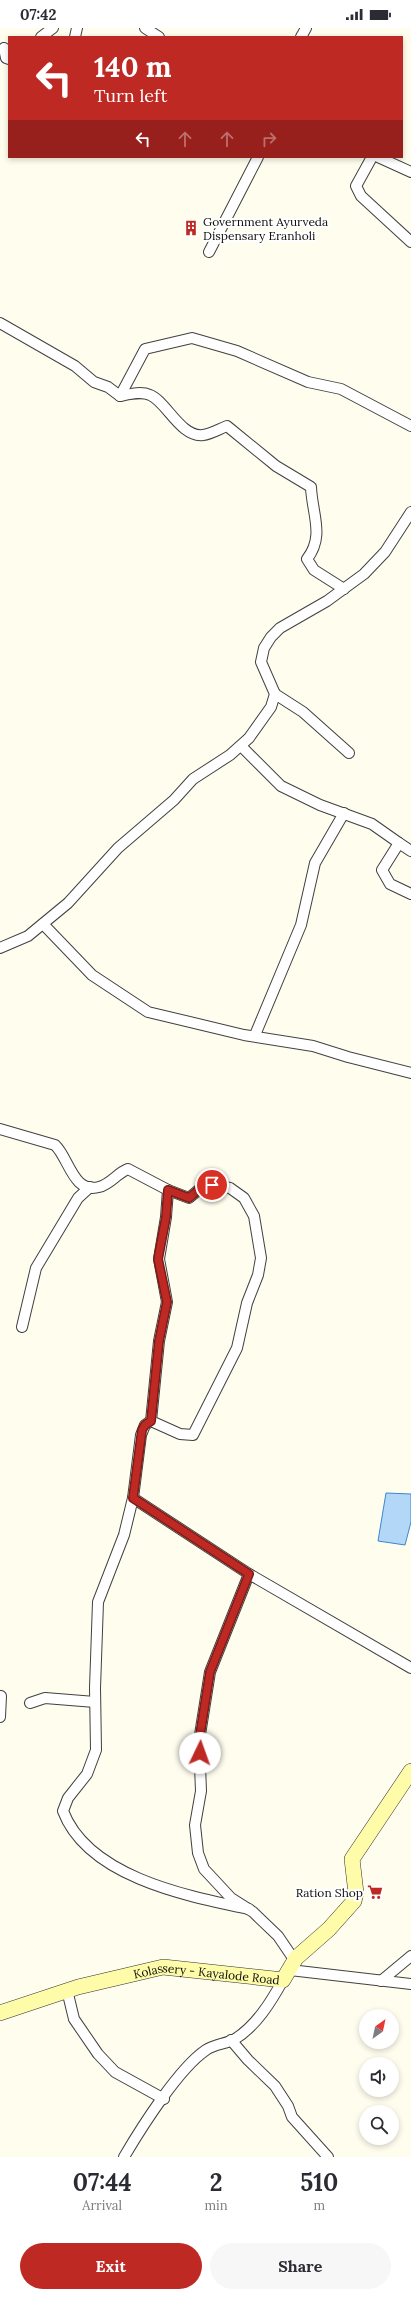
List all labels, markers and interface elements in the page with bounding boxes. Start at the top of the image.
text: 07:42 [20,5,57,24]
text: 140 m [94,49,172,85]
icon: left [28,52,80,104]
text: Turn left [94,84,167,107]
icon: left [132,128,154,150]
icon: ahead [174,128,196,150]
icon: ahead [216,128,238,150]
icon: right [258,128,280,150]
place label: Government Ayurveda Dispensary Eranholi [203,214,328,243]
building icon: Government Ayurveda Dispensary Eranholi [182,219,200,237]
pin [195,1168,229,1202]
icon: arrive [201,1174,223,1196]
position arrow [179,1732,221,1774]
supermarket icon: Ration Shop [366,1883,384,1901]
place label: Ration Shop [296,1885,363,1900]
street label: Kolassery - Kayalode Road [132,1959,281,1987]
north arrow [359,2009,399,2049]
map controls [359,2009,399,2145]
button: sound [359,2057,399,2097]
button: search [359,2105,399,2145]
text: 07:44 [73,2167,132,2198]
text: 2 [210,2167,222,2198]
text: 510 [300,2167,338,2198]
text: Arrival [82,2197,122,2214]
text: min [204,2197,228,2214]
text: m [313,2197,325,2214]
button: Exit [20,2243,202,2289]
button: Share [210,2243,391,2289]

